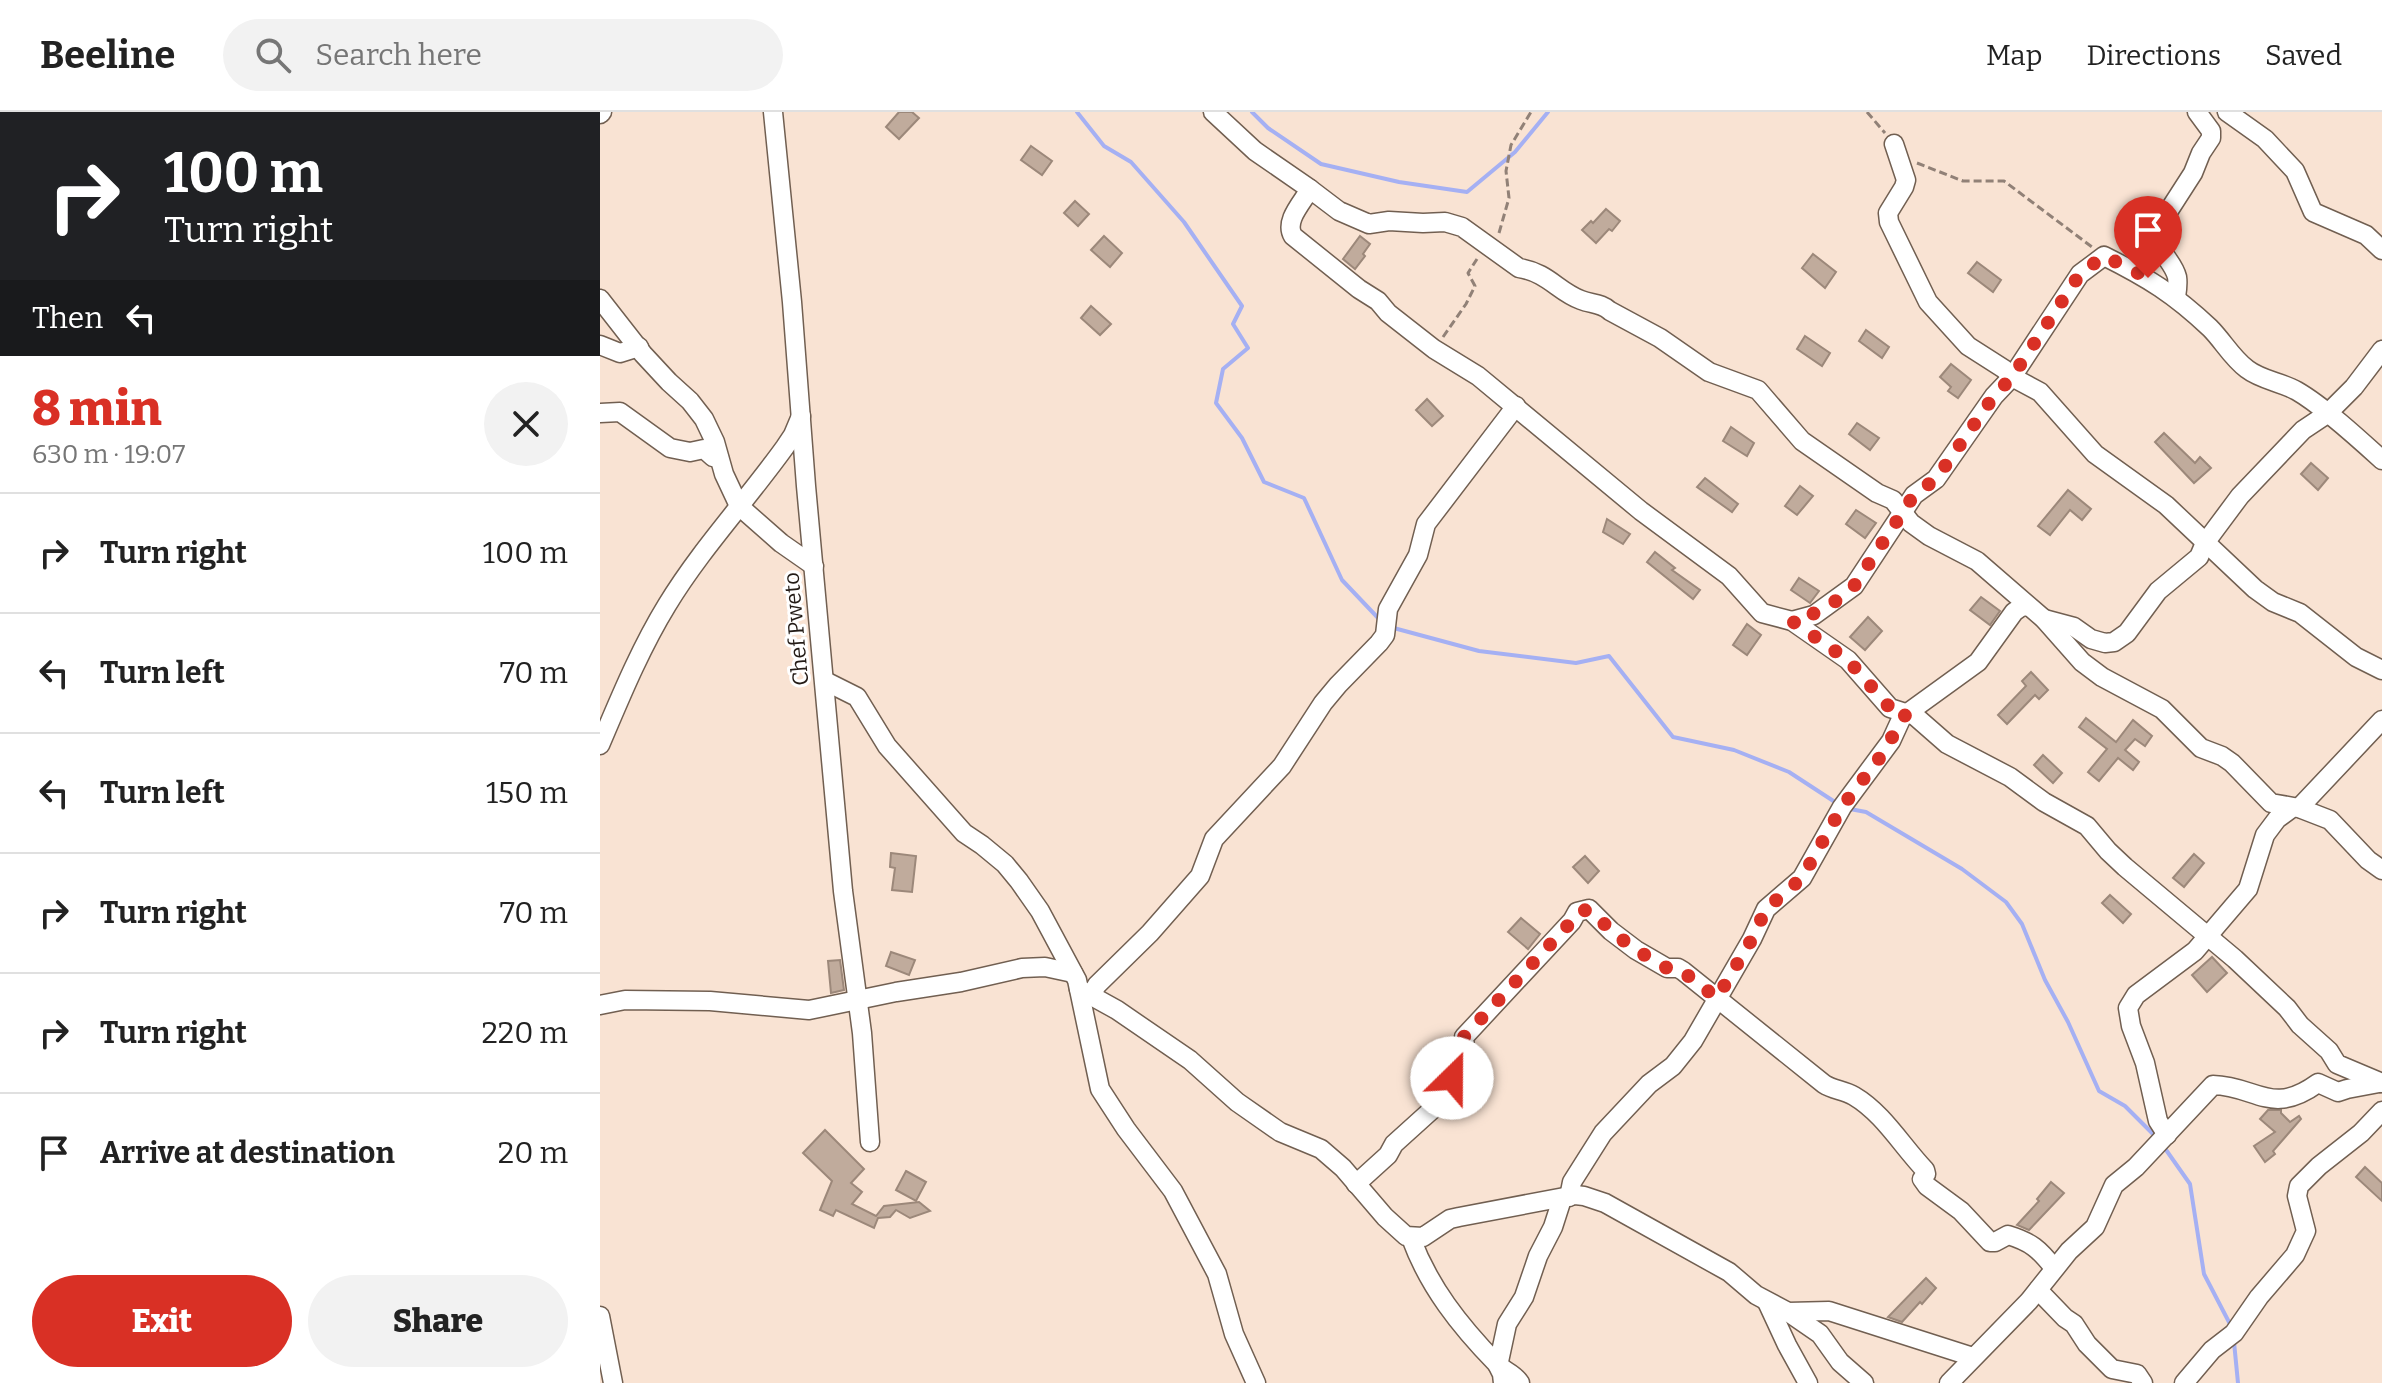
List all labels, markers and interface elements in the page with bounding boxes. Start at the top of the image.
search box [223,19,783,91]
text: Beeline [40,32,175,78]
icon: search [251,33,295,77]
text: Search here [315,37,482,73]
text: Map [1986,39,2042,72]
text: Directions [2086,39,2221,72]
text: Saved [2265,39,2342,72]
text: 100 m [164,140,323,207]
icon: right [32,144,136,248]
pin [2114,196,2182,278]
text: Turn right [164,208,333,252]
icon: arrive [2126,208,2170,252]
icon: left [119,296,163,340]
text: Then [32,300,103,336]
text: 8 min [32,380,162,438]
button: close [484,382,568,466]
text: 630 m · 19:07 [32,439,185,470]
icon: right [32,531,76,575]
text: Turn right [100,535,247,571]
text: 100 m [483,535,568,571]
street label: Chef Pweto [778,571,814,687]
icon: left [32,651,76,695]
text: Turn left [100,655,225,691]
text: 70 m [500,655,568,691]
icon: left [32,771,76,815]
text: Turn left [100,775,225,811]
text: 150 m [486,775,568,811]
icon: right [32,891,76,935]
text: Turn right [100,895,247,931]
text: 70 m [500,895,568,931]
icon: right [32,1011,76,1055]
text: Turn right [100,1015,247,1051]
text: 220 m [482,1015,568,1051]
position arrow [1410,1036,1494,1120]
icon: arrive [32,1131,76,1175]
text: Arrive at destination [100,1135,395,1171]
text: 20 m [498,1135,568,1171]
button: Exit [32,1275,292,1367]
button: Share [308,1275,568,1367]

